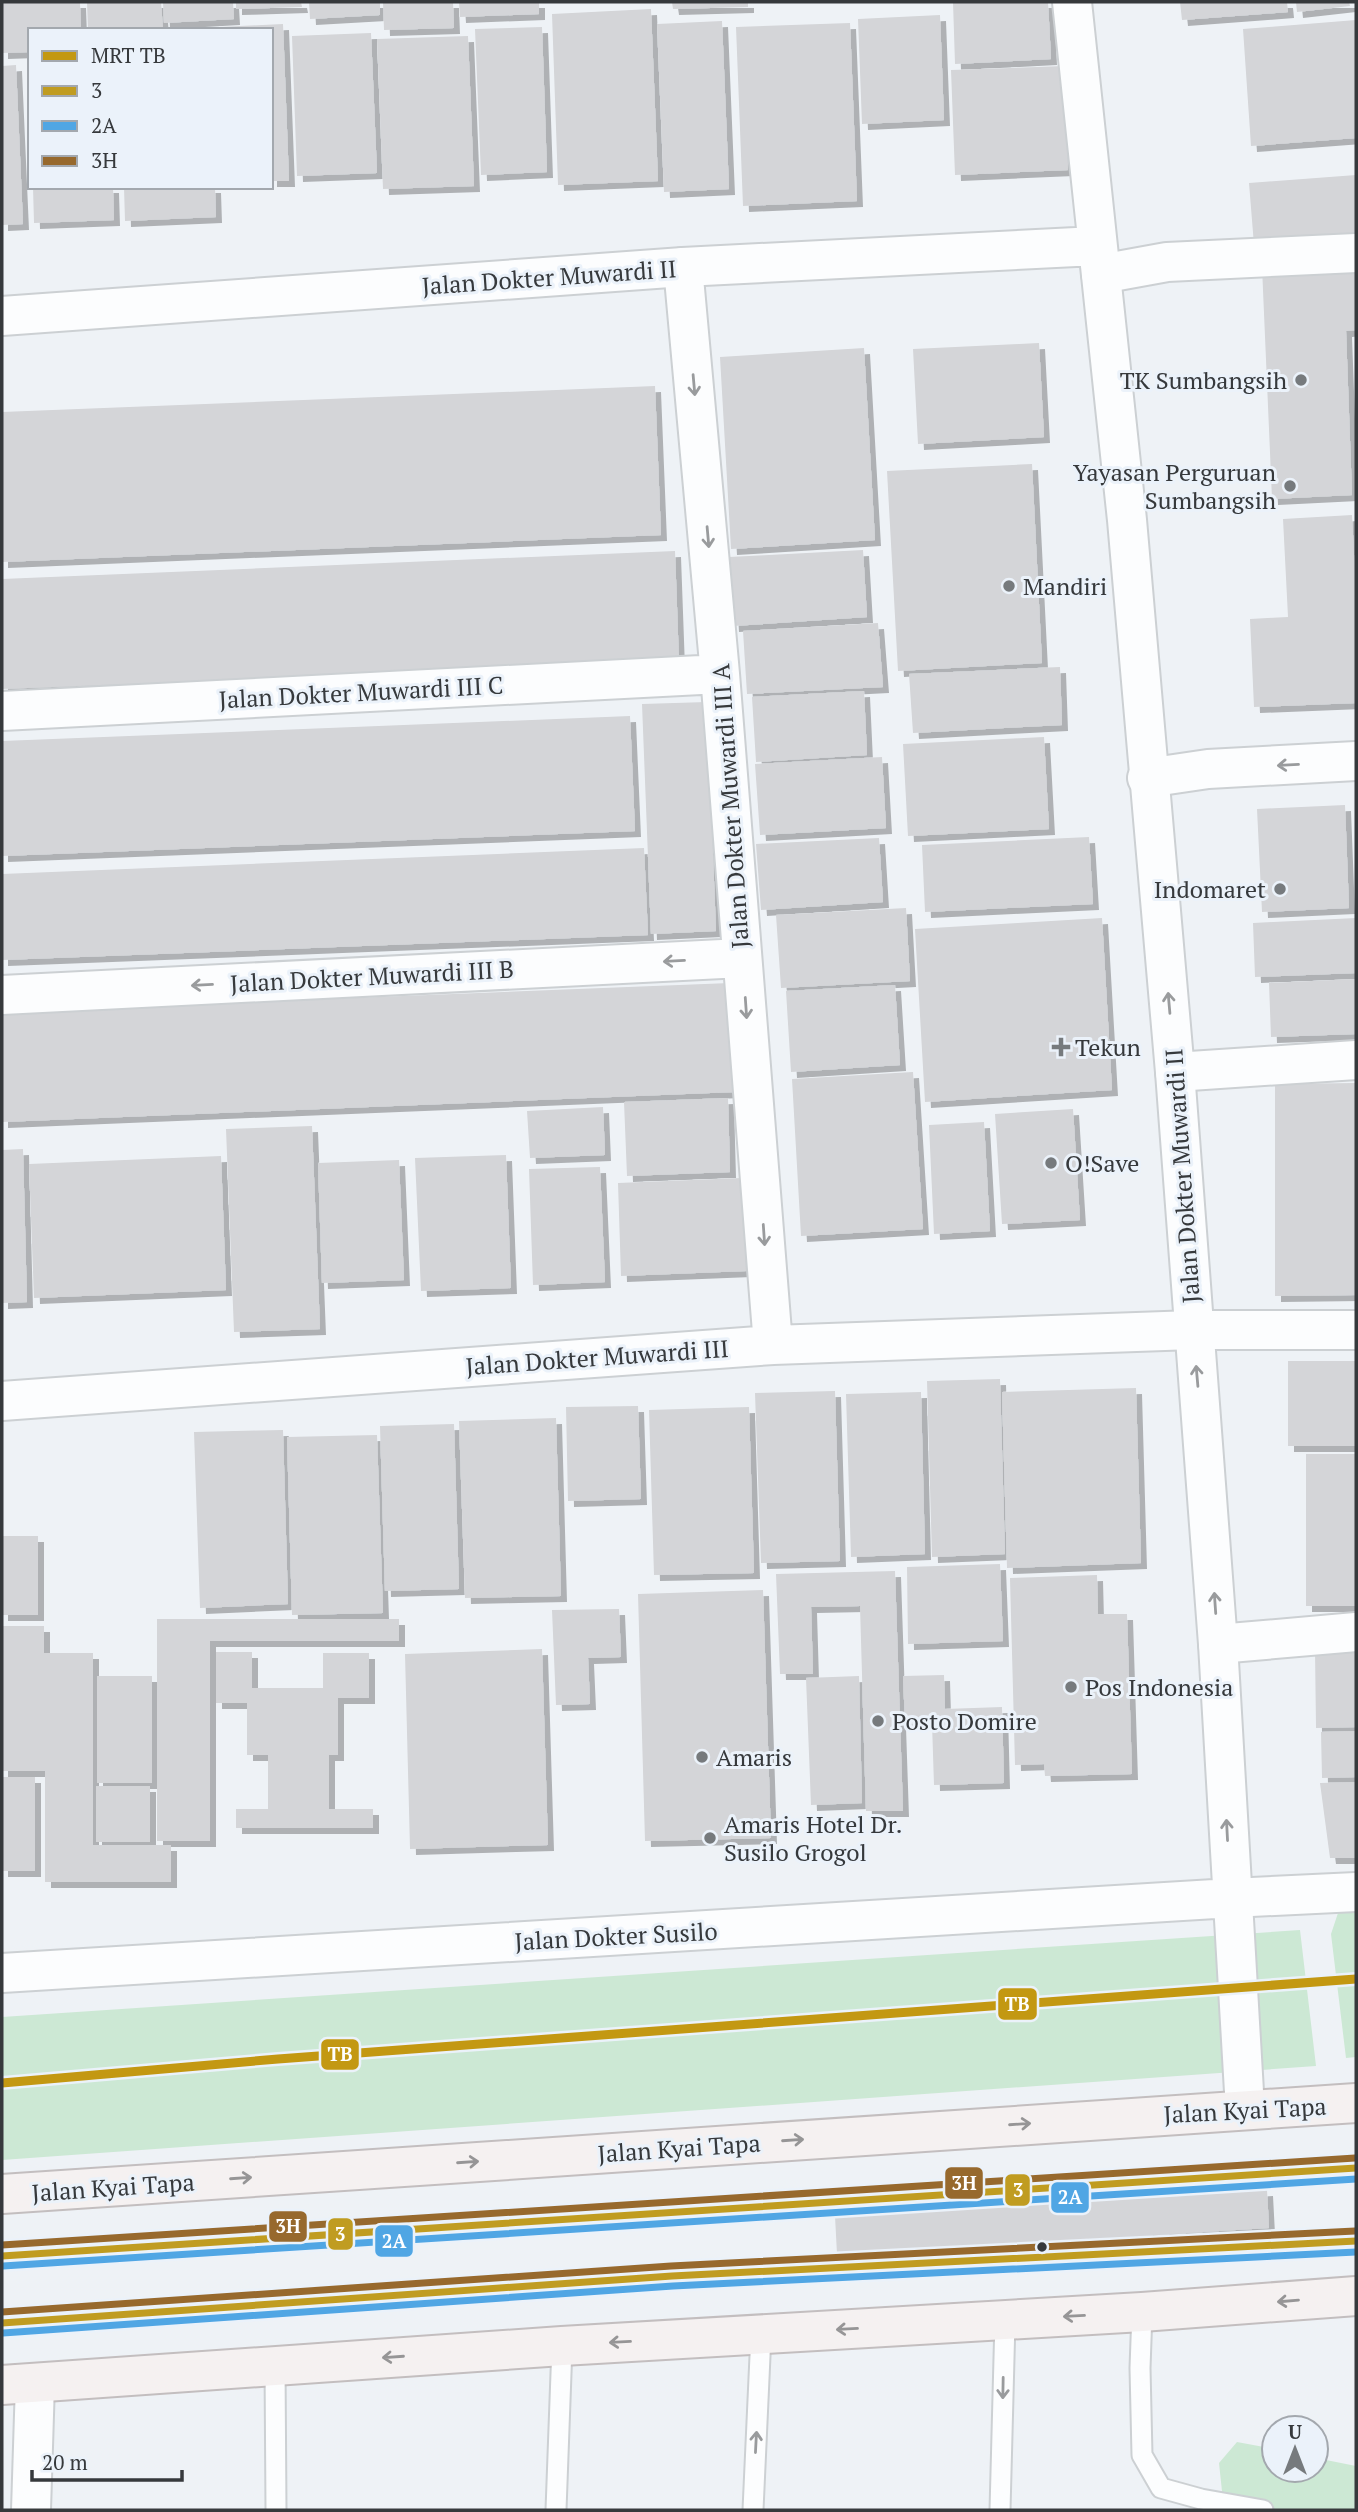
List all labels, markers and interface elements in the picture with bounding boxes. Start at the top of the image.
legend [28,28,273,189]
text: MRT TB [91,41,166,69]
text: 3 [91,76,102,104]
text: 2A [91,111,117,139]
text: 3H [91,146,117,174]
street label: Jalan Dokter Muwardi II [421,252,677,302]
place label: TK Sumbangsih [1120,364,1287,396]
marker: TK Sumbangsih [1293,372,1309,388]
one-way arrow [688,373,701,395]
place label: Yayasan Perguruan Sumbangsih [1073,456,1276,516]
marker: Yayasan Perguruan Sumbangsih [1282,478,1298,494]
one-way arrow [701,526,714,548]
place label: Mandiri [1023,570,1107,602]
marker: Mandiri [1001,578,1017,594]
street label: Jalan Dokter Muwardi III A [704,662,756,949]
street label: Jalan Dokter Muwardi III C [218,669,504,715]
one-way arrow [1277,758,1300,771]
place label: Indomaret [1154,873,1266,905]
marker: Indomaret [1272,881,1288,897]
street label: Jalan Dokter Muwardi III B [229,953,515,999]
one-way arrow [663,955,686,968]
one-way arrow [191,978,214,991]
one-way arrow [1162,992,1175,1015]
one-way arrow [740,997,753,1019]
place label: Tekun [1075,1031,1141,1063]
marker: Tekun [1053,1039,1069,1055]
street label: Jalan Dokter Muwardi II [1157,1048,1207,1304]
place label: O!Save [1065,1147,1139,1179]
marker: O!Save [1043,1155,1059,1171]
one-way arrow [758,1223,771,1246]
street label: Jalan Dokter Muwardi III [464,1332,730,1382]
one-way arrow [1190,1365,1203,1388]
one-way arrow [1208,1592,1221,1615]
place label: Pos Indonesia [1085,1671,1233,1703]
marker: Pos Indonesia [1063,1679,1079,1695]
place label: Posto Domire [892,1705,1037,1737]
marker: Posto Domire [870,1713,886,1729]
place label: Amaris [716,1741,792,1773]
marker: Amaris [694,1749,710,1765]
place label: Amaris Hotel Dr. Susilo Grogol [724,1808,902,1868]
one-way arrow [1221,1819,1234,1842]
marker: Amaris Hotel Dr. Susilo Grogol [702,1830,718,1846]
street label: Jalan Dokter Susilo [514,1915,718,1957]
line badge: TB [997,1987,1038,2021]
text: TB [1004,1991,1030,2016]
line badge: TB [320,2038,360,2071]
text: TB [327,2041,353,2066]
street label: Jalan Kyai Tapa [1163,2090,1327,2130]
one-way arrow [1008,2117,1030,2130]
street label: Jalan Kyai Tapa [597,2126,761,2170]
one-way arrow [781,2133,803,2146]
one-way arrow [456,2155,479,2168]
street label: Jalan Kyai Tapa [31,2165,195,2209]
line badge: 3H [944,2166,984,2200]
text: 3H [951,2170,977,2195]
one-way arrow [229,2171,252,2184]
line badge: 3 [1004,2173,1031,2207]
text: 3 [1013,2177,1023,2202]
line badge: 2A [1050,2181,1090,2214]
text: 2A [1058,2184,1082,2209]
line badge: 3H [268,2210,308,2243]
text: 3H [275,2213,301,2238]
line badge: 3 [327,2217,354,2251]
text: 3 [335,2221,345,2246]
line badge: 2A [374,2224,414,2258]
text: 2A [382,2228,406,2253]
unlabelled marker [1035,2240,1049,2254]
one-way arrow [1277,2295,1300,2308]
one-way arrow [1063,2310,1086,2323]
one-way arrow [836,2323,859,2336]
one-way arrow [609,2336,632,2349]
one-way arrow [382,2351,405,2364]
one-way arrow [996,2376,1010,2399]
north arrow [1260,2414,1330,2484]
text: U [1288,2419,1302,2444]
one-way arrow [750,2431,763,2454]
scale bar [32,2438,182,2482]
text: 20 m [42,2448,88,2476]

